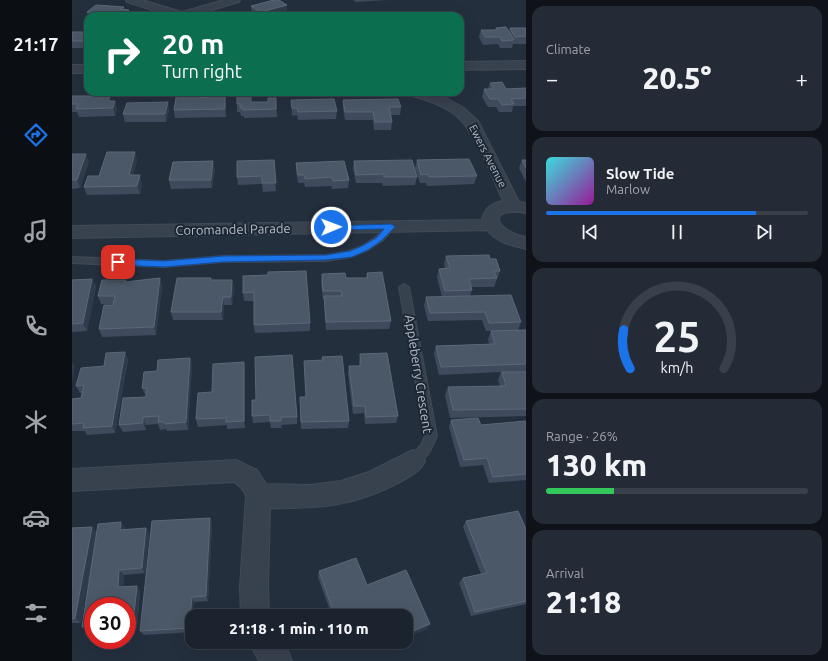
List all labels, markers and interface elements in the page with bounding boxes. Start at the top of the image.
icon: right [96,28,148,80]
text: 20 m [162,28,224,59]
text: 21:17 [13,34,59,54]
text: Climate [546,42,591,56]
text: Turn right [162,61,242,81]
text: 20.5° [642,61,712,95]
text: − [546,66,558,91]
text: + [796,66,808,91]
icon: directions [22,121,50,149]
street label: Ewers Avenue [467,122,509,190]
text: Slow Tide [606,165,674,182]
text: Marlow [606,182,650,196]
position arrow [310,206,352,248]
icon: music [22,217,50,245]
street label: Coromandel Parade [175,221,291,237]
icon: previous [579,221,601,243]
icon: pause [666,221,688,243]
icon: next [753,221,775,243]
pin [101,245,135,279]
icon: arrive [107,251,129,273]
icon: phone [22,312,50,340]
text: 25 [654,312,700,359]
street label: Appleberry Crescent [403,314,435,434]
text: km/h [661,359,693,375]
icon: climate [22,408,50,436]
text: Range · 26% [546,429,618,443]
text: 130 km [546,448,647,482]
icon: car [22,504,50,532]
text: Arrival [546,566,584,580]
text: 21:18 [546,585,621,619]
speed limit sign: 30 [84,597,136,649]
icon: filters [22,599,50,627]
text: 21:18 · 1 min · 110 m [229,620,369,637]

